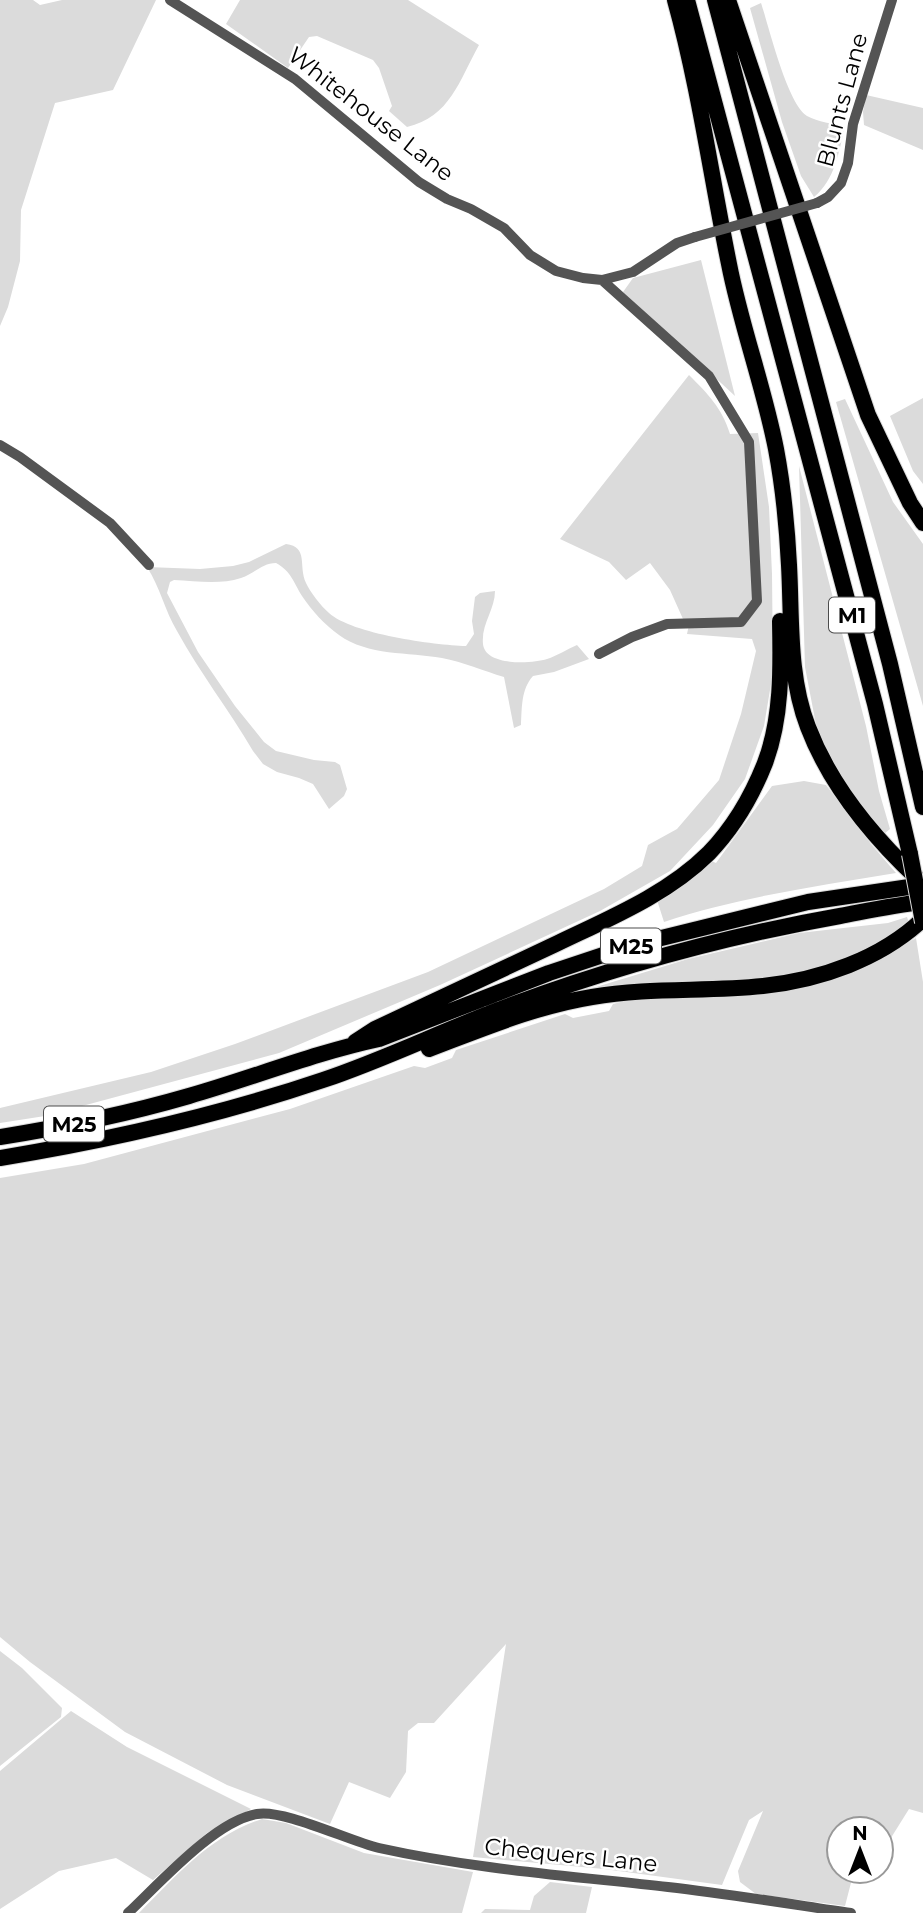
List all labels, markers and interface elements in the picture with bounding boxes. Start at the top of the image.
street label: Blunts Lane [811,30,873,170]
street label: Whitehouse Lane [283,41,459,187]
road number: M1 [829,598,875,632]
road number: M25 [601,928,661,964]
road number: M25 [44,1106,104,1142]
north arrow [825,1815,895,1885]
text: N [852,1822,868,1845]
street label: Chequers Lane [483,1832,659,1878]

